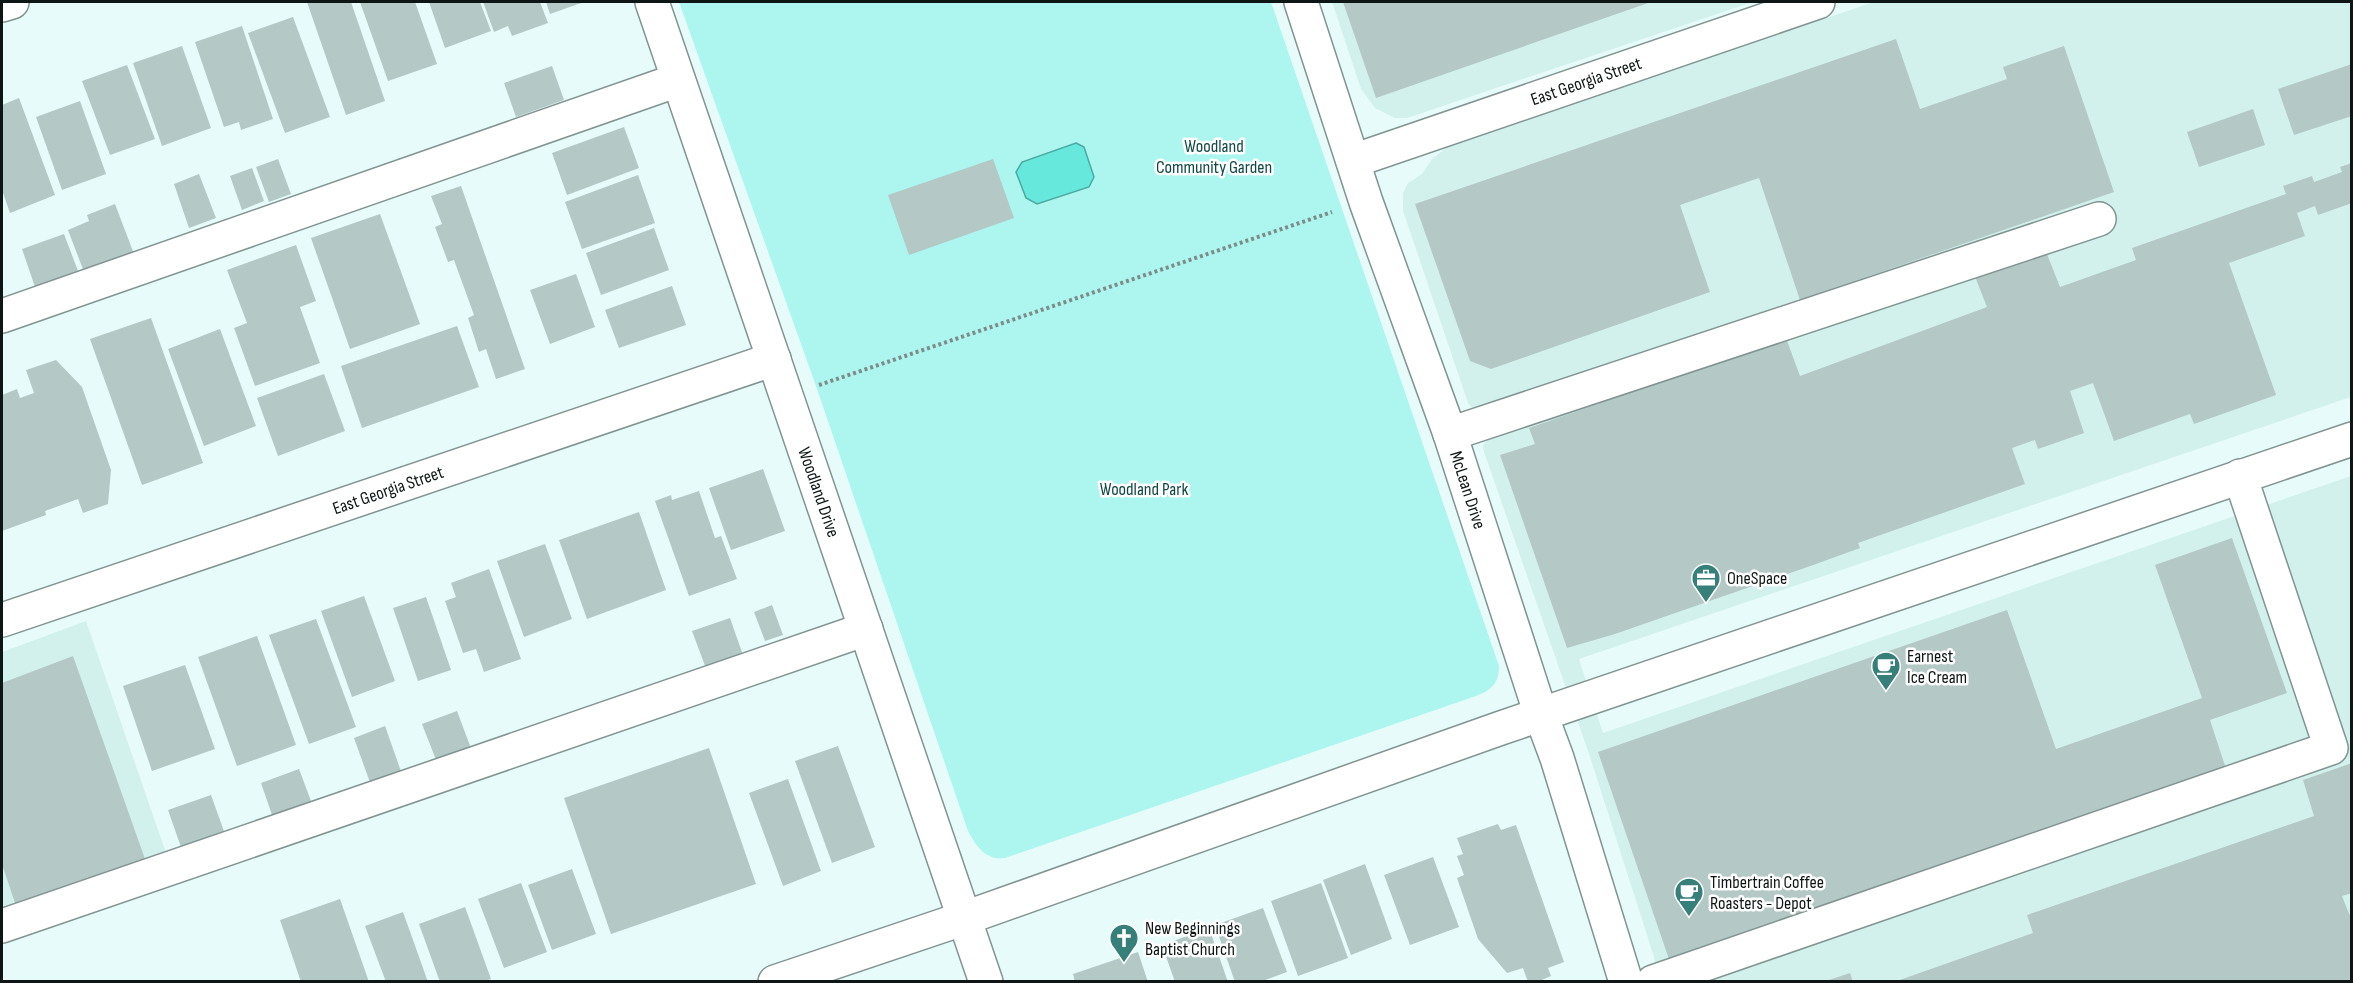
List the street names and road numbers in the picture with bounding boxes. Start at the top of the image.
street label: East Georgia Street [1528,53,1645,110]
street label: Woodland Drive [793,444,844,540]
street label: McLean Drive [1445,449,1490,532]
street label: East Georgia Street [330,462,447,519]

